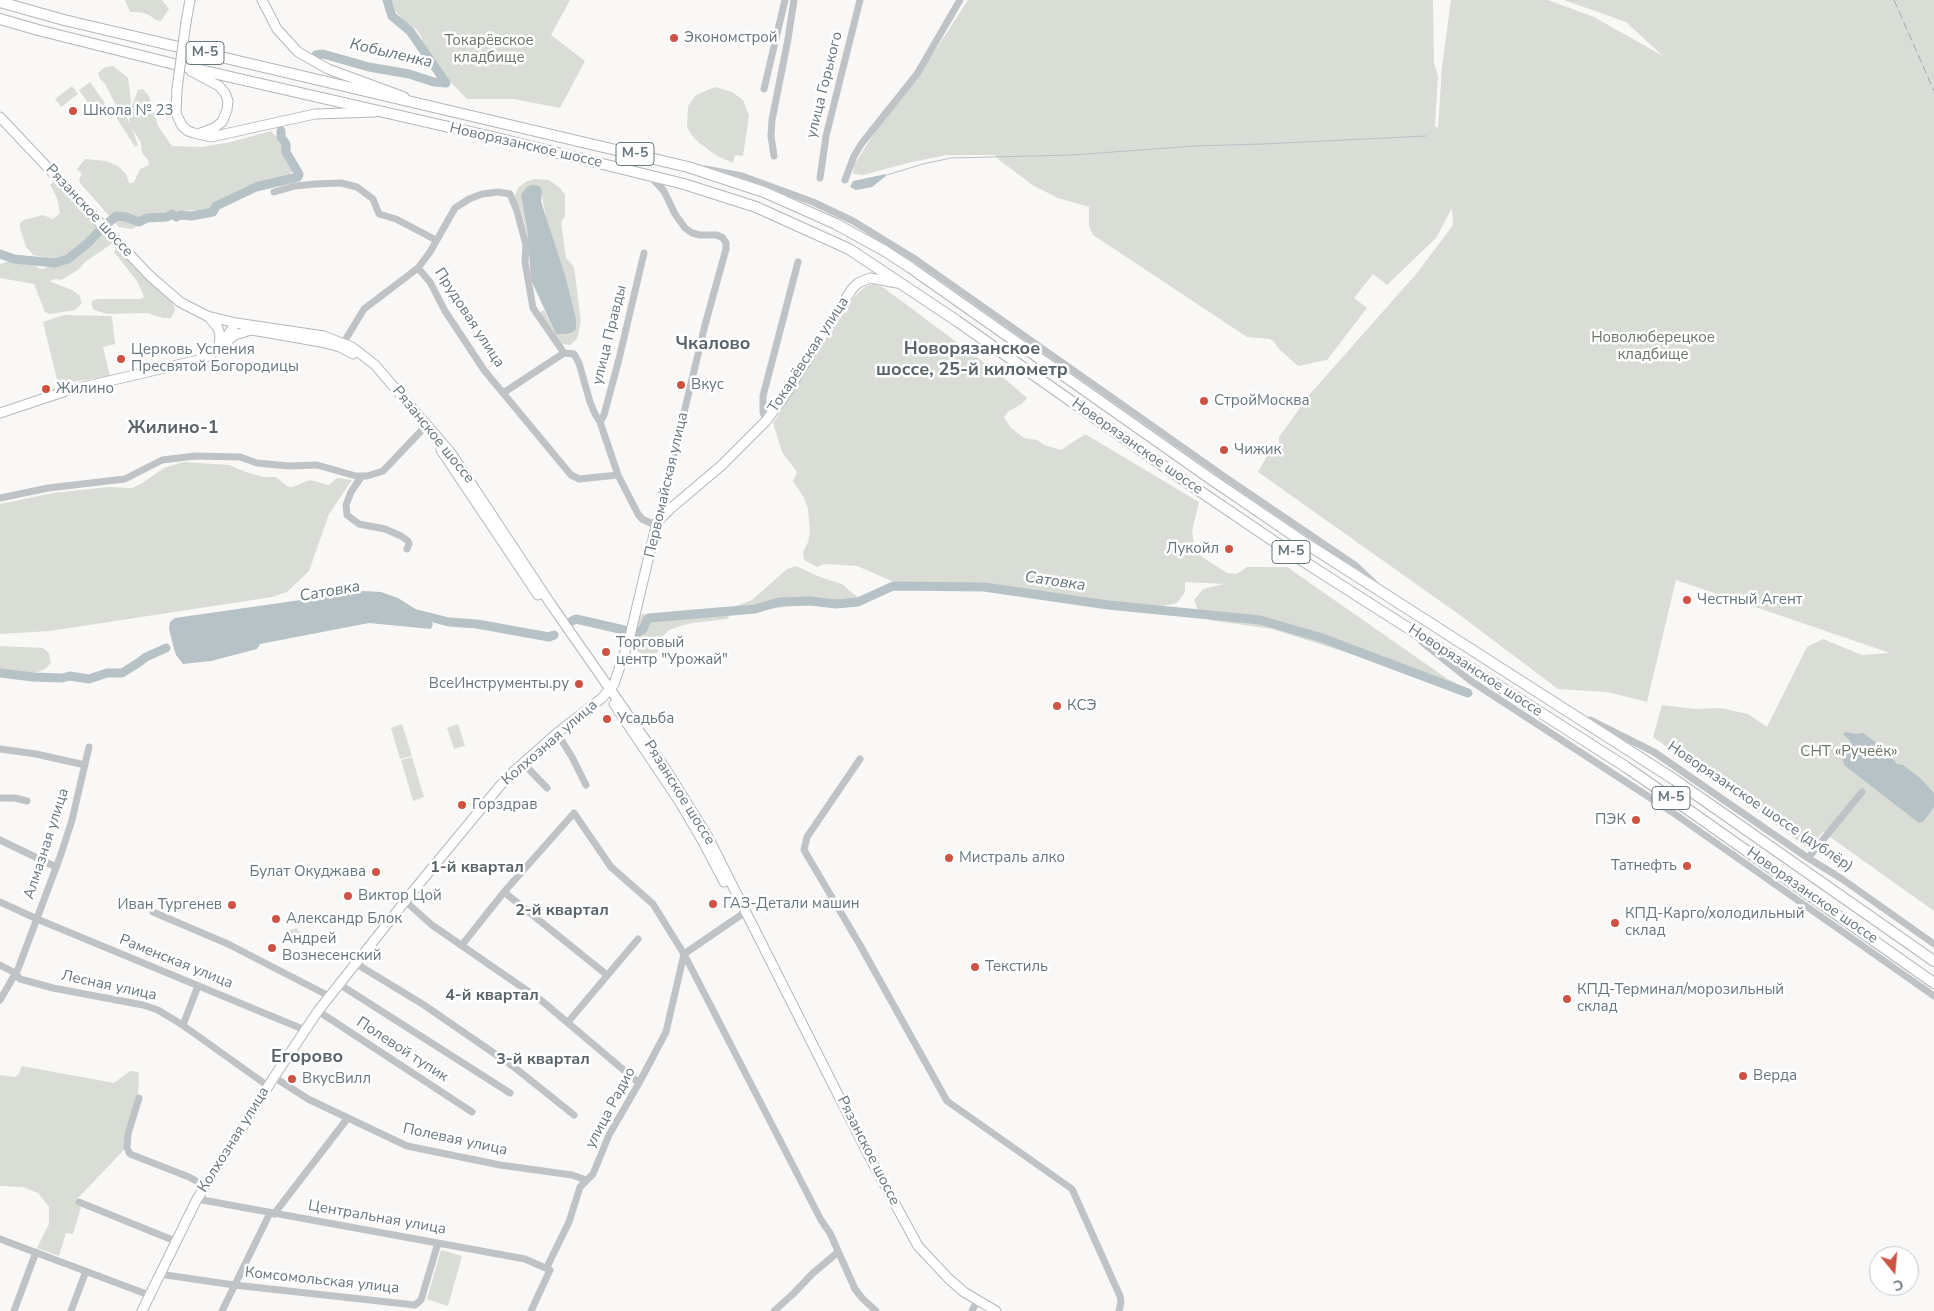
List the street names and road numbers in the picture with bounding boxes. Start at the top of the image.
street label: улица Горького [803,30,847,140]
road number: М-5 [186,42,224,64]
street label: Новорязанское шоссе [448,120,604,172]
road number: М-5 [616,142,654,166]
street label: Рязанское шоссе [41,161,137,261]
street label: Прудовая улица [430,265,508,371]
street label: улица Правды [589,283,631,387]
street label: Токарёвская улица [765,294,853,416]
street label: Рязанское шоссе [388,383,478,487]
street label: Новорязанское шоссе [1068,395,1206,499]
street label: Первомайская улица [642,411,692,559]
road number: М-5 [1272,540,1310,564]
street label: Новорязанское шоссе [1405,621,1545,721]
street label: Колхозная улица [498,697,602,789]
street label: Рязанское шоссе [640,737,718,849]
street label: Новорязанское шоссе (дублёр) [1664,738,1856,876]
street label: Алмазная улица [21,786,73,902]
road number: М-5 [1652,786,1690,810]
street label: Новорязанское шоссе [1743,844,1881,948]
street label: Раменская улица [116,931,236,993]
street label: Лесная улица [60,967,158,1005]
street label: Полевой тупик [353,1014,451,1086]
street label: улица Радио [582,1064,640,1152]
street label: Колхозная улица [194,1084,274,1196]
street label: Рязанское шоссе [833,1093,903,1209]
street label: Полевая улица [401,1120,509,1160]
street label: Центральная улица [307,1197,447,1239]
street label: Комсомольская улица [244,1264,400,1298]

